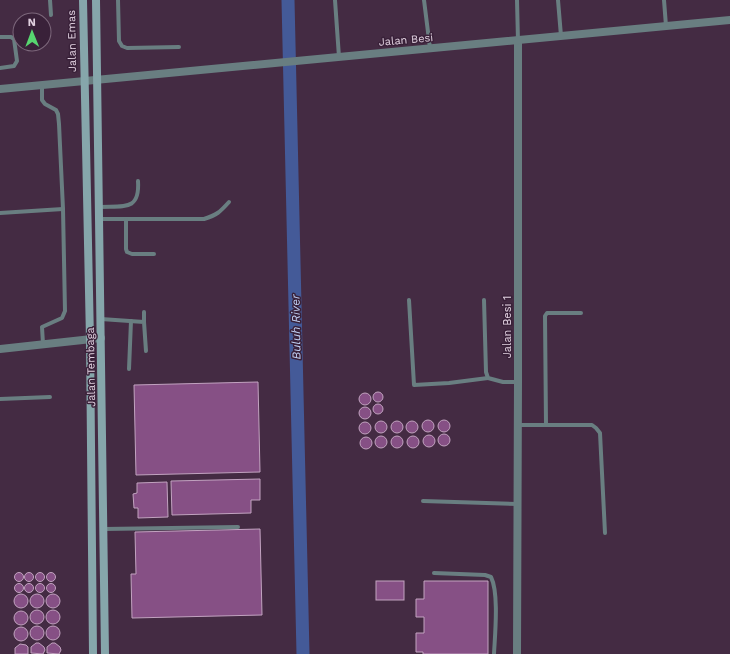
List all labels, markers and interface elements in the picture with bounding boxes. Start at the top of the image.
street label: Jalan Emas [65,10,79,72]
north arrow [12,12,52,52]
text: N [28,16,36,29]
street label: Jalan Besi [378,31,434,49]
water label: Buluh River [288,293,304,360]
street label: Jalan Besi 1 [501,296,514,358]
street label: Jalan Tembaga [84,327,98,407]

